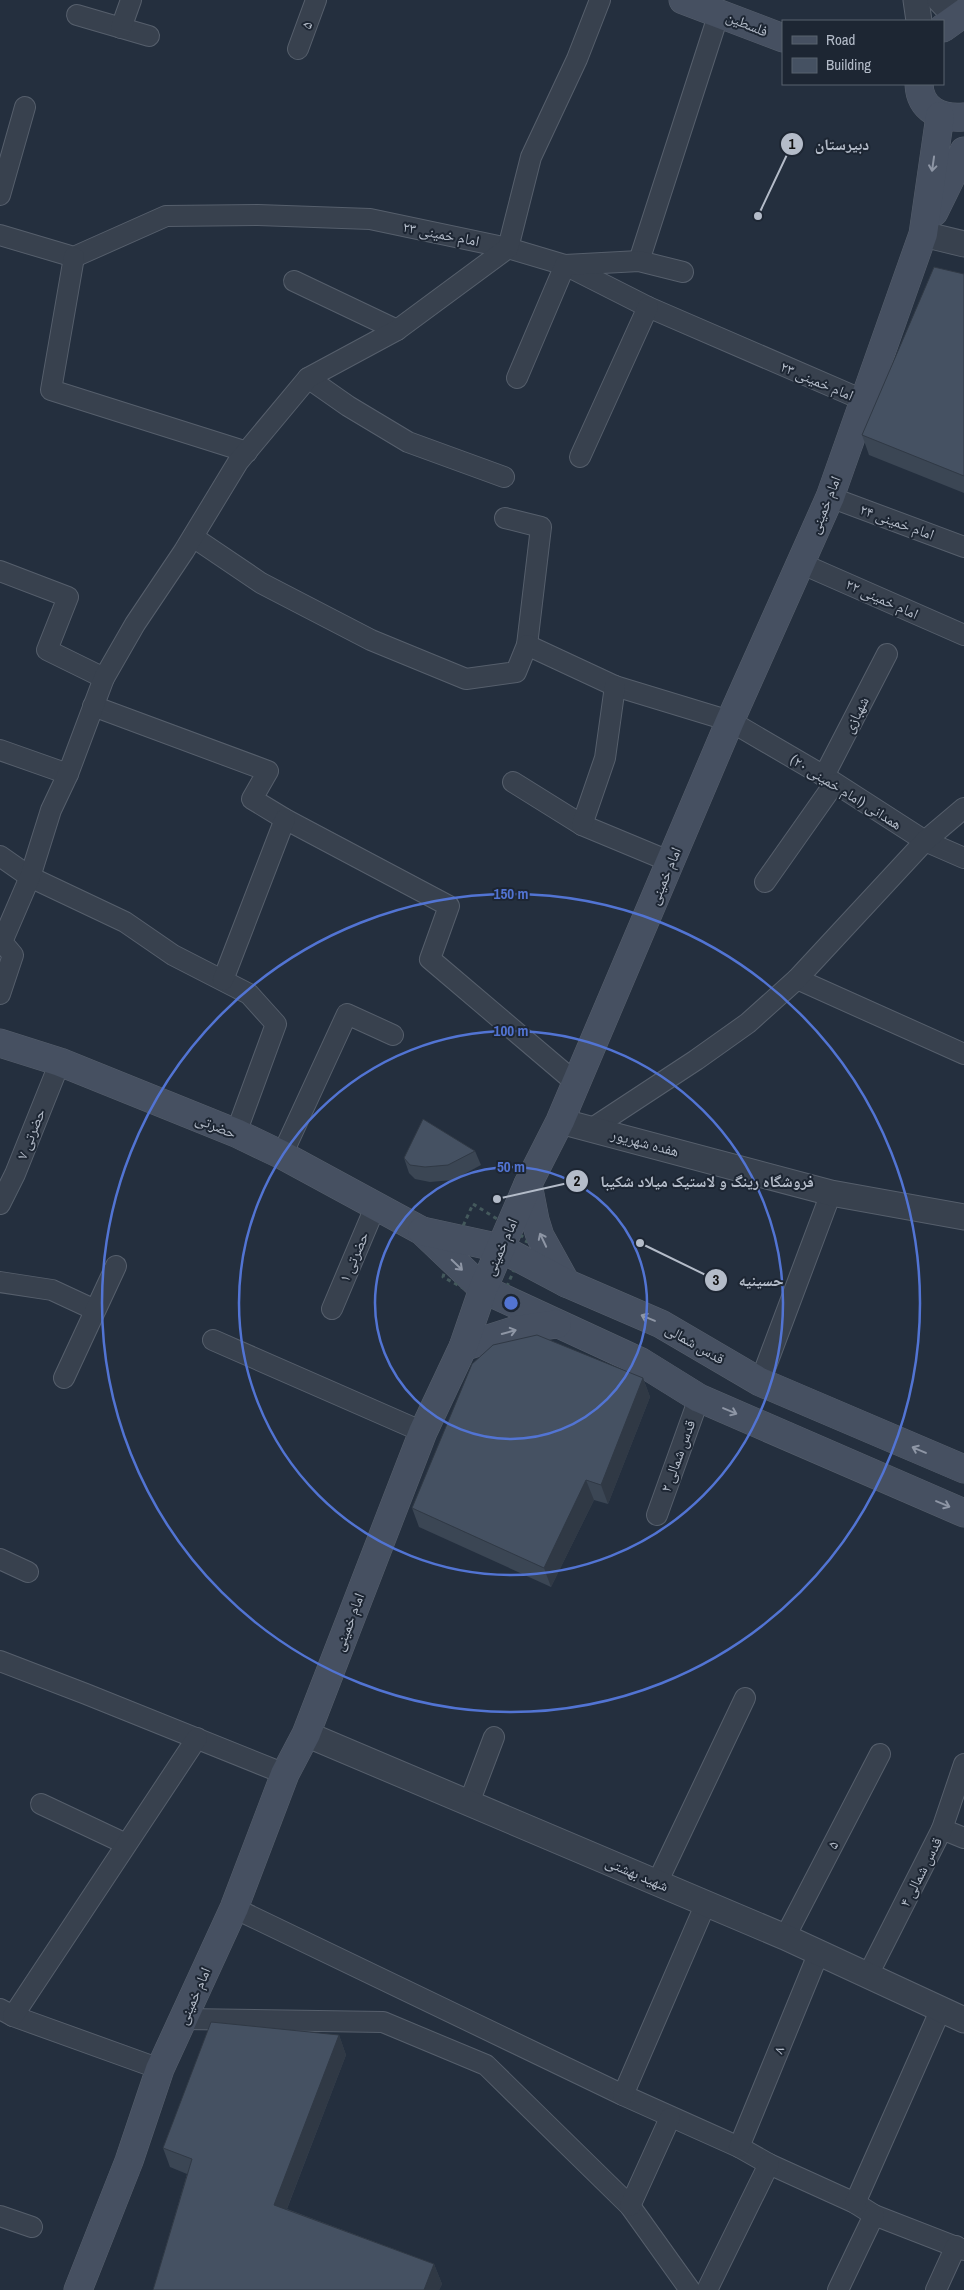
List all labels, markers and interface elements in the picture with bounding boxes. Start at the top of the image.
street label: فلسطین [723,6,771,41]
street label: ۵ [296,18,318,32]
legend [782,20,944,85]
text: Road [826,29,855,50]
text: Building [826,54,871,75]
callout: دبیرستان [779,128,879,159]
text: 1 [789,133,796,154]
text: دبیرستان [815,133,869,155]
one-way arrow [928,156,938,172]
street label: امام خمینی ۲۳ [401,216,481,251]
street label: امام خمینی ۲۳ [777,356,857,405]
street label: امام خمینی [803,473,846,537]
street label: امام خمینی ۲۴ [857,498,937,545]
street label: امام خمینی ۲۲ [842,573,922,624]
street label: شهبازی [837,693,874,737]
street label: همدانی (امام خمینی ۲۰) [786,749,906,834]
street label: امام خمینی [643,844,686,908]
text: 150 m [494,883,528,904]
text: 100 m [494,1020,528,1041]
street label: حضرتی ۷ [11,1105,50,1162]
street label: حضرتی [192,1108,240,1143]
street label: هفده شهریور [608,1123,682,1162]
text: 50 m [497,1156,525,1177]
callout: فروشگاه رینگ و لاستیک میلاد شکیبا [565,1166,824,1197]
text: 2 [574,1170,581,1191]
text: فروشگاه رینگ و لاستیک میلاد شکیبا [600,1170,814,1192]
street label: امام خمینی [479,1215,522,1279]
street label: حضرتی ۱ [334,1228,374,1285]
one-way arrow [538,1233,547,1248]
one-way arrow [451,1259,464,1271]
callout: حسینیه [704,1265,794,1296]
text: 3 [713,1269,720,1290]
text: حسینیه [738,1269,784,1291]
centre of rings [502,1294,520,1312]
one-way arrow [640,1313,655,1322]
street label: قدس شمالی [662,1318,729,1369]
one-way arrow [501,1327,517,1337]
one-way arrow [722,1407,737,1417]
street label: قدس شمالی ۲ [655,1417,700,1495]
one-way arrow [912,1444,927,1454]
one-way arrow [935,1499,950,1509]
street label: امام خمینی [328,1590,369,1654]
street label: قدس شمالی ۴ [894,1833,947,1910]
street label: ۵ [822,1837,844,1853]
street label: شهید بهشتی [602,1851,672,1896]
street label: امام خمینی [172,1964,215,2028]
street label: ۸ [768,2043,790,2057]

